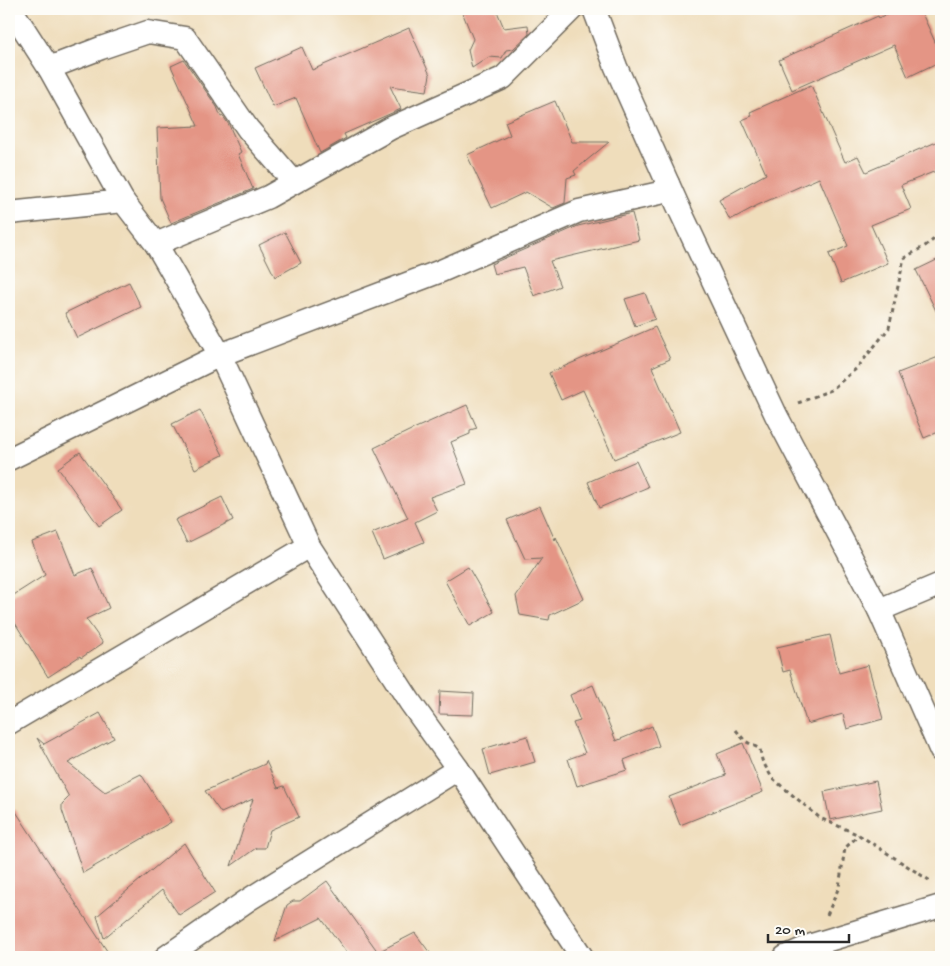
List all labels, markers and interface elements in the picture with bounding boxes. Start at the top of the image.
scale bar [768,911,849,943]
text: 20 m [775,922,805,940]

